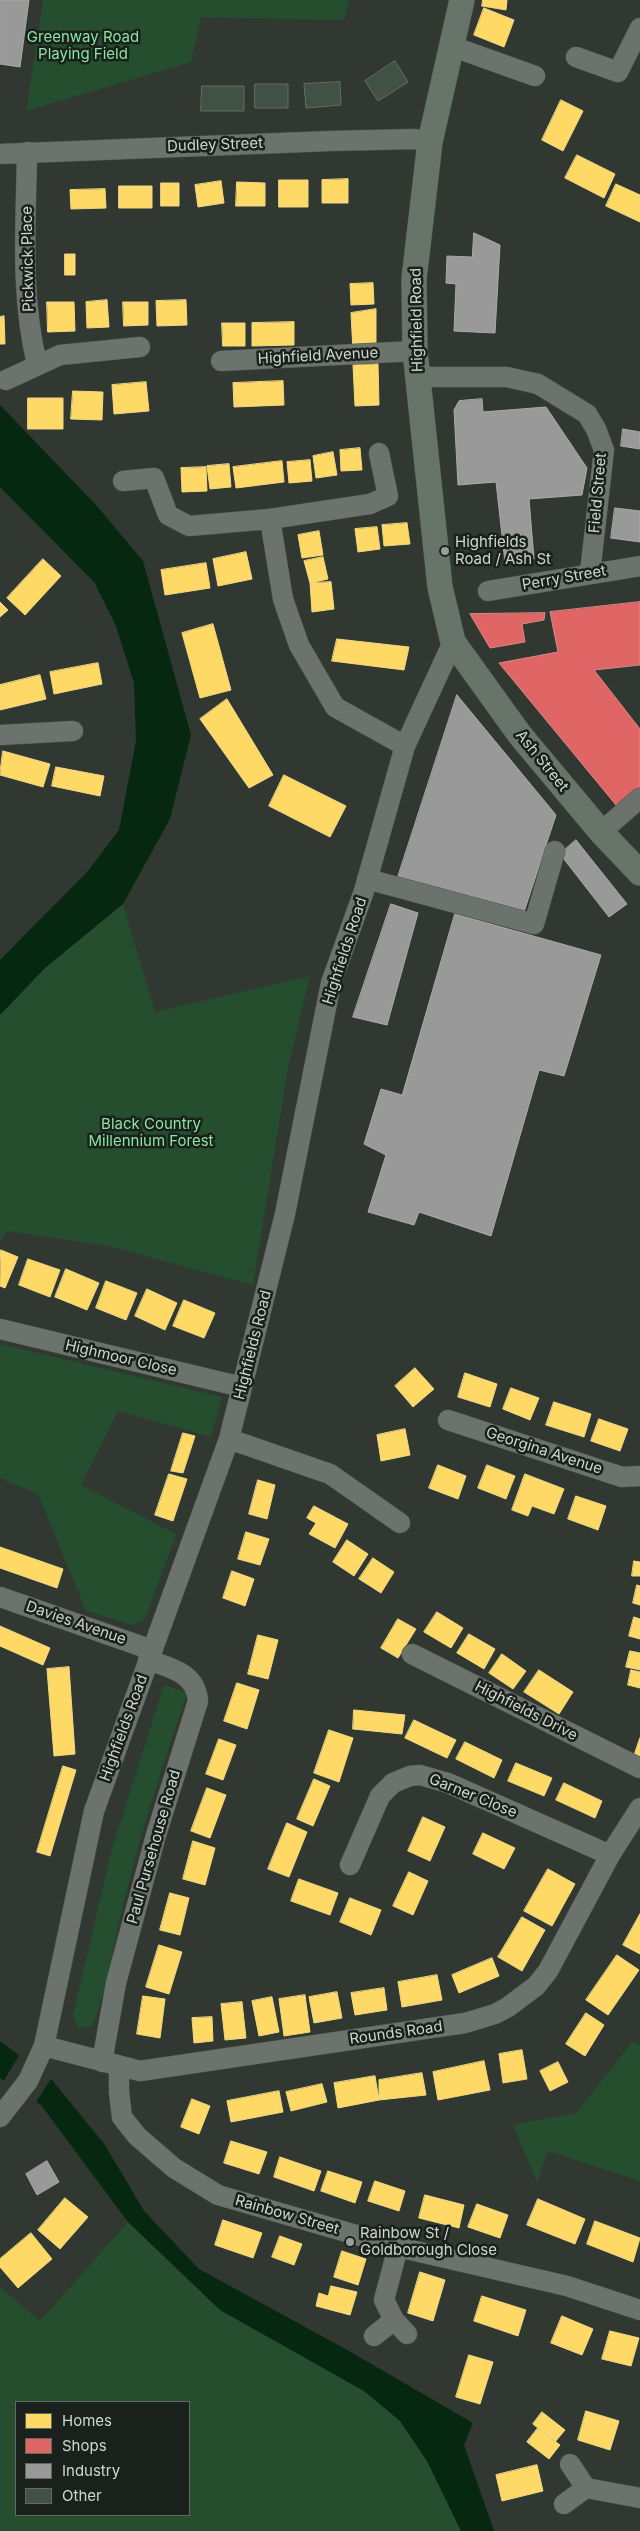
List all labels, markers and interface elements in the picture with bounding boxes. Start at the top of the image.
park label: Greenway Road Playing Field [27,28,139,63]
street label: Dudley Street [167,134,263,156]
street label: Pickwick Place [18,206,38,312]
street label: Highfield Road [407,268,427,372]
street label: Highfield Avenue [257,344,379,368]
street label: Field Street [586,452,610,534]
place label: Highfields Road / Ash St [455,533,551,568]
marker: Highfields Road / Ash St [439,545,451,557]
street label: Perry Street [521,562,607,594]
street label: Ash Street [512,727,572,795]
street label: Highfields Road [319,895,371,1007]
park label: Black Country Millennium Forest [88,1115,214,1150]
street label: Highfields Road [231,1289,275,1401]
street label: Highmoor Close [63,1336,179,1380]
street label: Georgina Avenue [484,1424,604,1478]
street label: Davies Avenue [24,1597,128,1649]
street label: Highfields Road [96,1672,152,1784]
street label: Highfields Drive [472,1677,580,1745]
street label: Paul Pursehouse Road [123,1768,185,1926]
street label: Garner Close [426,1770,520,1822]
street label: Rounds Road [348,2018,444,2048]
street label: Rainbow Street [233,2192,341,2238]
place label: Rainbow St / Goldborough Close [360,2224,497,2259]
marker: Rainbow St / Goldborough Close [344,2236,356,2248]
legend [15,2401,190,2516]
text: Homes [62,2411,112,2430]
text: Shops [62,2436,107,2455]
text: Industry [62,2461,120,2480]
text: Other [62,2486,102,2505]

